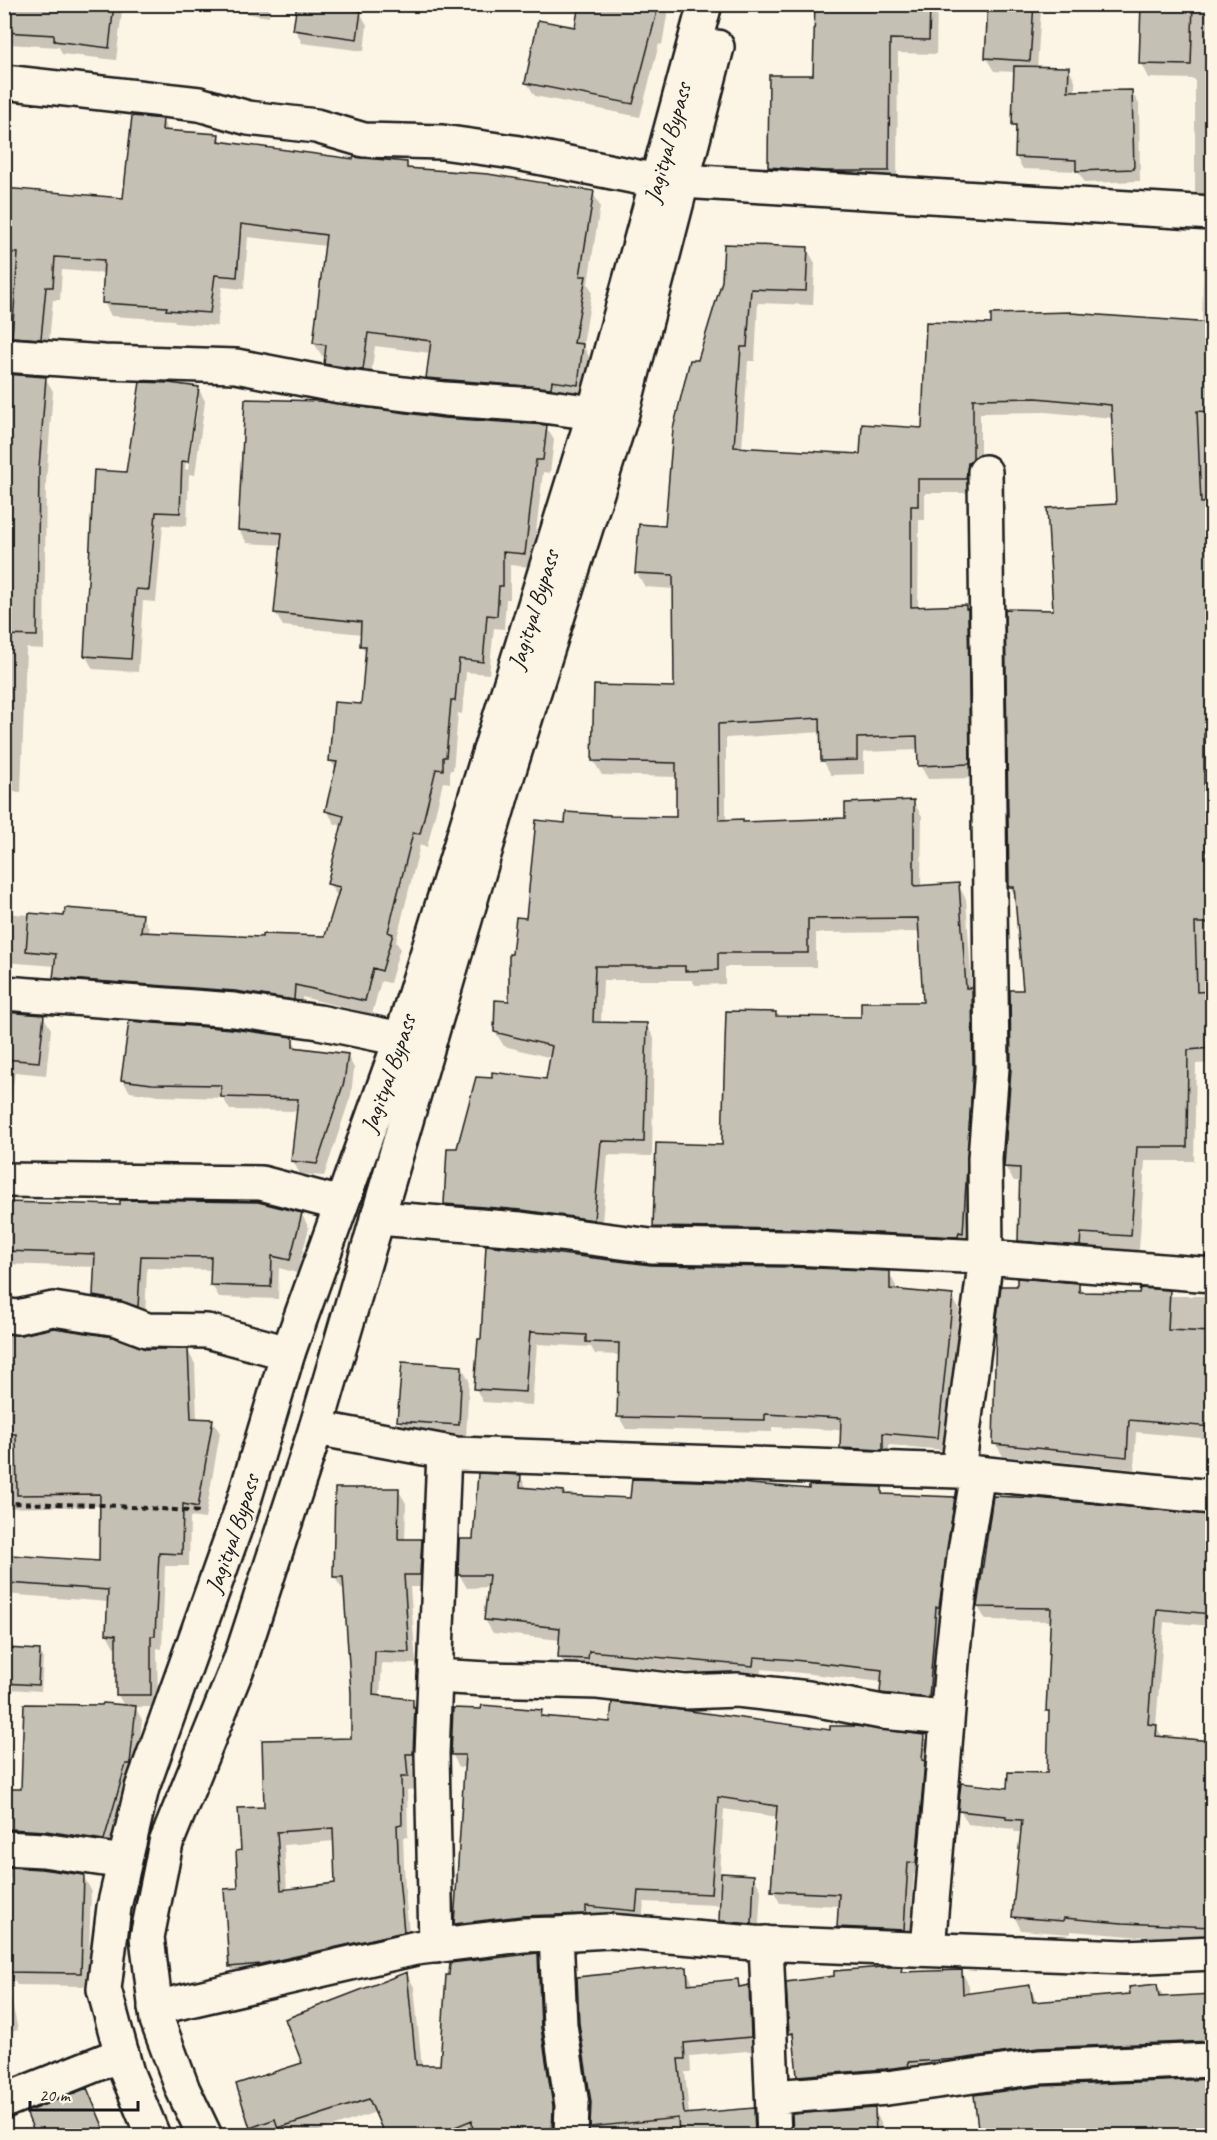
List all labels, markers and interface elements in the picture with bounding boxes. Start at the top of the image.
street label: Jagityal Bypass [637,78,698,207]
street label: Jagityal Bypass [501,545,566,674]
street label: Jagityal Bypass [353,1009,423,1138]
street label: Jagityal Bypass [198,1469,266,1598]
scale bar [30,2074,138,2112]
text: 20 m [39,2084,72,2106]

